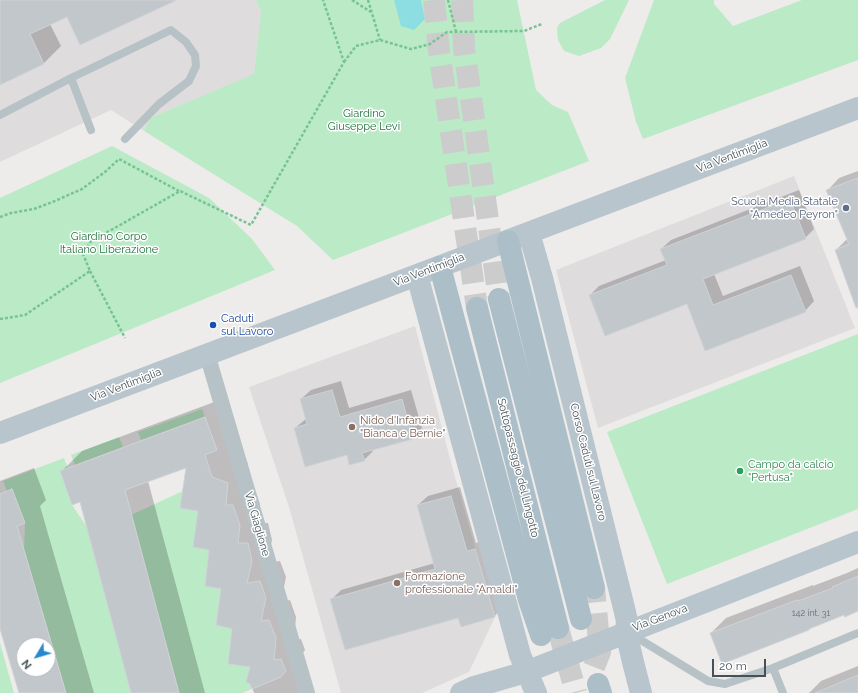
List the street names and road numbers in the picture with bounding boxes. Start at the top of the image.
street label: Via Ventimiglia [695,136,769,176]
street label: Via Ventimiglia [392,250,466,290]
street label: Via Ventimiglia [89,365,163,405]
street label: Sottopassaggio del Lingotto [494,397,542,539]
street label: Corso Caduti sul Lavoro [567,402,609,522]
street label: Via Giaglione [241,490,273,558]
street label: Via Genova [631,602,689,634]

